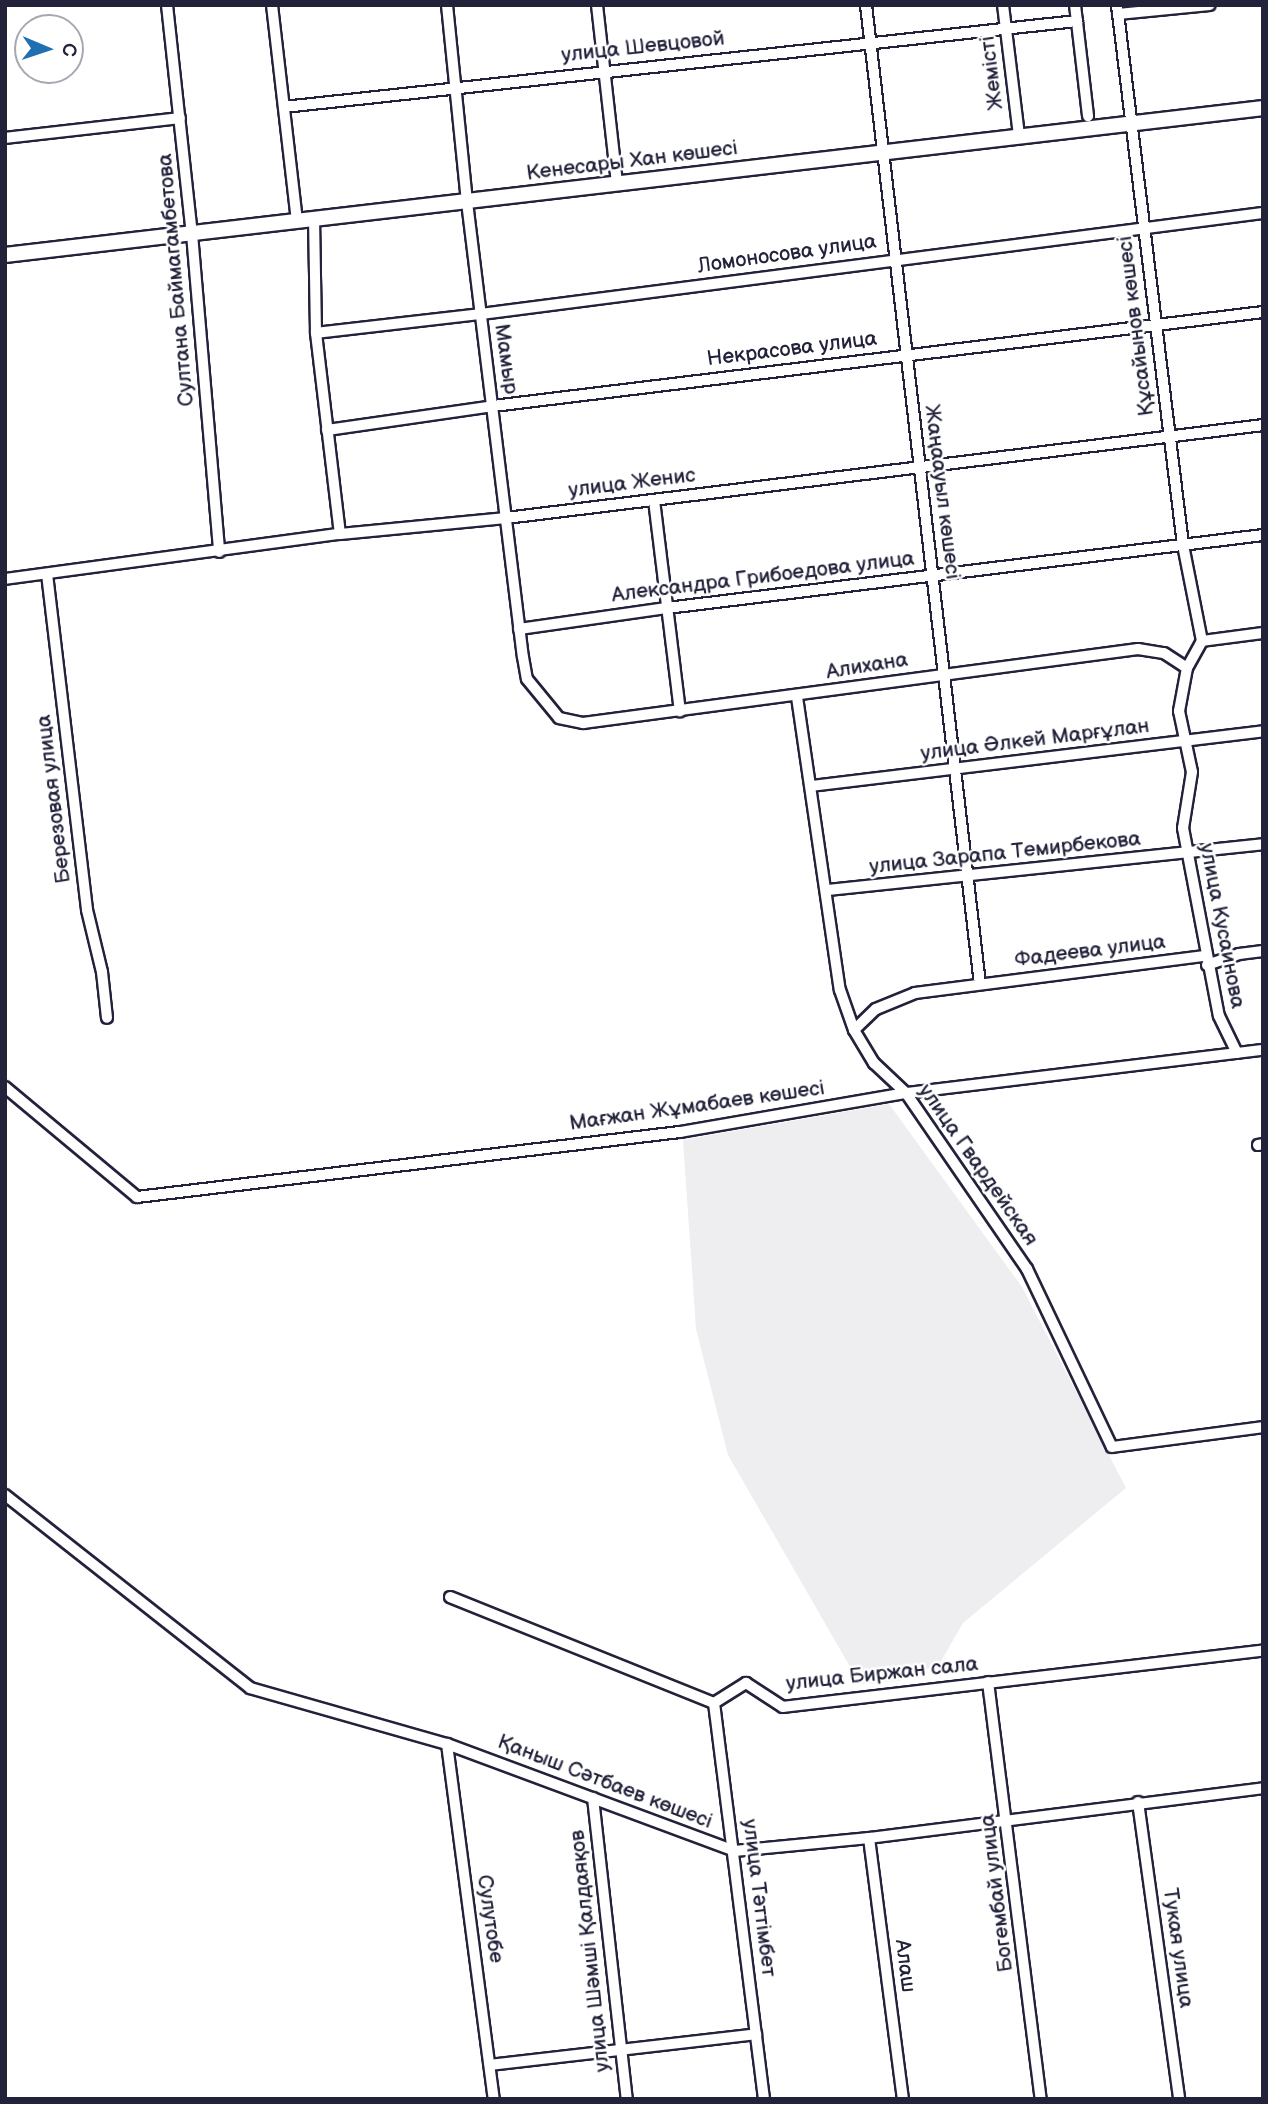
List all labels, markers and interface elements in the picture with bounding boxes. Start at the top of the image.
north arrow [14,14,84,84]
street label: улица Шевцовой [560,26,726,68]
street label: Жемісті [975,35,1009,111]
text: С [57,43,80,57]
street label: Кенесары Хан көшесі [525,136,739,186]
street label: Султана Баймагамбетова [152,153,200,407]
street label: Ломоносова улица [696,229,878,279]
street label: Құсайынов көшесі [1112,235,1160,417]
street label: Мамыр [489,322,523,396]
street label: Некрасова улица [706,326,878,372]
street label: Жаңаауыл көшесі [919,403,965,581]
street label: улица Женис [567,463,697,503]
street label: Александра Грибоедова улица [610,546,916,608]
street label: Алихана [824,647,910,685]
street label: Березовая улица [31,713,77,885]
street label: улица Әлкей Марғұлан [919,713,1151,767]
street label: улица Зарапа Темирбекова [868,826,1142,880]
street label: улица Кусаинова [1194,841,1250,1011]
street label: Фадеева улица [1013,929,1167,973]
street label: Мағжан Жұмабаев көшесі [568,1076,826,1136]
street label: улица Гвардейская [913,1079,1043,1251]
street label: улица Биржан сала [785,1651,979,1697]
street label: Қаныш Сәтбаев көшесі [494,1729,716,1835]
street label: Богембай улица [975,1813,1019,1973]
street label: улица Тәттімбет [737,1818,781,1978]
street label: улица Шәмші Қалдаяқов [565,1829,615,2073]
street label: Сулутобе [471,1873,509,1965]
street label: Тукая улица [1157,1887,1199,2009]
street label: Алаш [889,1938,921,1994]

